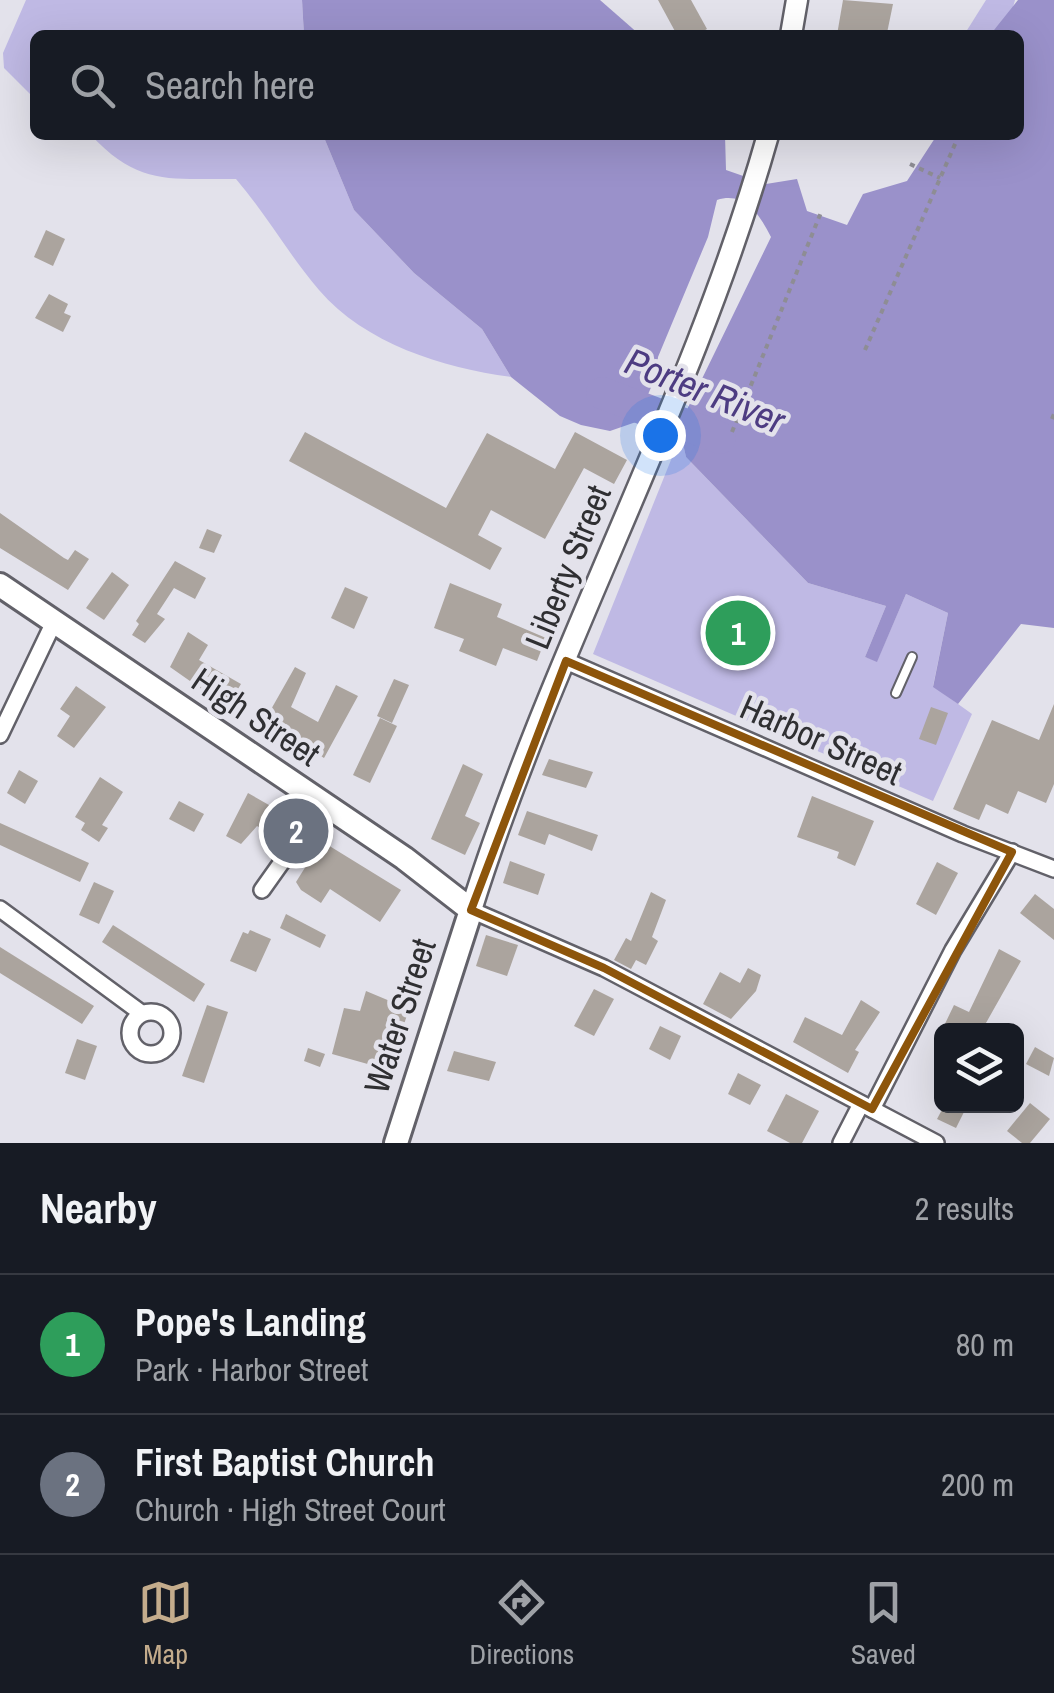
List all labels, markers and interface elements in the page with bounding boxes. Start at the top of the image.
search box [30,30,1024,140]
icon: search [65,58,120,113]
text: Search here [145,60,315,111]
water label: Porter River [618,335,794,446]
your location [635,410,686,461]
street label: Liberty Street [513,478,622,655]
pin: 1 [706,596,770,670]
street label: High Street [183,657,330,777]
street label: Harbor Street [733,683,909,796]
pin: 2 [264,794,328,868]
street label: Water Street [352,932,447,1099]
map controls [934,1023,1024,1113]
button: layers [934,1023,1024,1113]
text: Nearby [40,1180,157,1236]
text: 2 results [915,1187,1014,1230]
text: Pope's Landing [135,1297,366,1348]
text: 1 [65,1323,80,1366]
text: 80 m [956,1323,1014,1366]
text: Park · Harbor Street [135,1348,368,1391]
text: First Baptist Church [135,1437,435,1488]
text: 2 [65,1463,80,1506]
text: 200 m [941,1463,1014,1506]
text: Church · High Street Court [135,1488,446,1531]
tab: Map [138,1575,193,1673]
tab: Directions [470,1575,574,1673]
tab: Saved [851,1575,916,1673]

